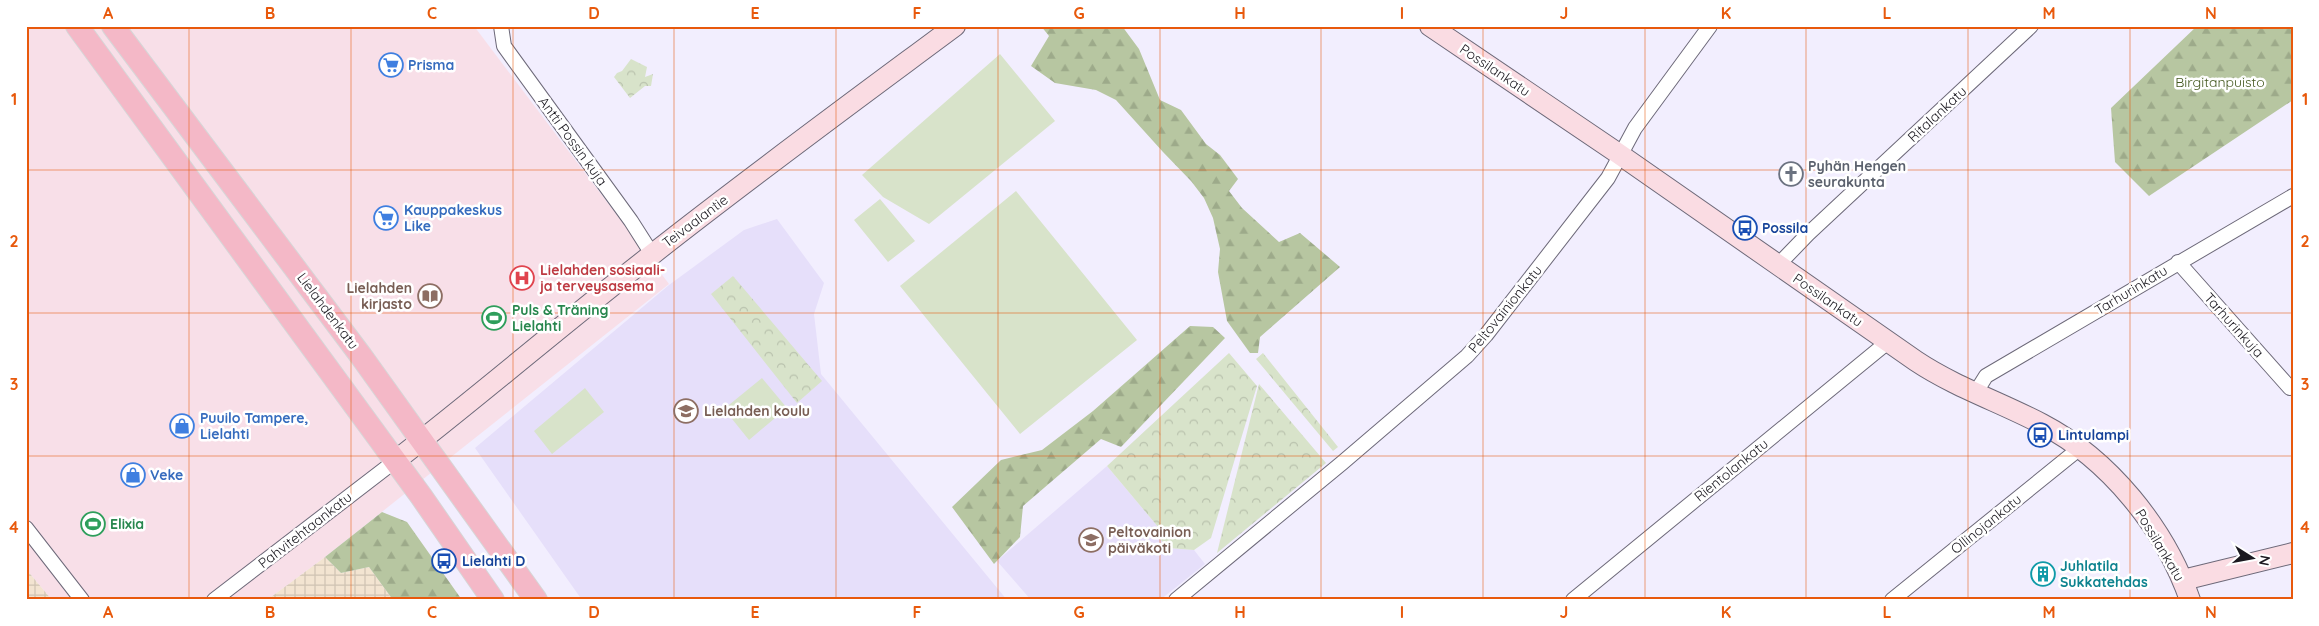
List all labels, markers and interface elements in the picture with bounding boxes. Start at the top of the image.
text: A [103,3,114,23]
text: B [265,3,275,23]
text: C [427,3,437,23]
text: D [588,3,600,23]
text: E [750,3,760,23]
text: F [913,3,922,23]
text: G [1073,3,1085,23]
text: H [1234,3,1246,23]
text: I [1400,3,1404,23]
text: J [1560,3,1568,23]
text: K [1721,3,1731,23]
text: L [1883,3,1892,23]
text: M [2042,3,2056,23]
text: N [2205,3,2217,23]
street label: Possilankatu [1456,40,1534,100]
supermarket icon: Prisma [378,52,404,78]
place label: Prisma [408,56,454,74]
park label: Birgitanpuisto [2175,73,2265,91]
street label: Ritalankatu [1904,82,1970,146]
text: 1 [11,89,17,109]
text: 1 [2302,89,2308,109]
street label: Antti Possin kuja [535,93,611,189]
place label: Pyhän Hengen seurakunta [1808,157,1906,191]
church icon: Pyhän Hengen seurakunta [1778,161,1804,187]
street label: Teivaalantie [659,190,731,252]
place label: Kauppakeskus Like [404,201,502,235]
supermarket icon: Kauppakeskus Like [373,205,399,231]
bus stop icon: Possila [1732,215,1758,241]
place label: Possila [1762,219,1808,237]
text: 2 [9,231,19,251]
text: 2 [2300,231,2310,251]
place label: Lielahden sosiaali- ja terveysasema [539,261,665,295]
street label: Tarhurinkatu [2091,261,2171,319]
street label: Peltovainionkatu [1464,262,1546,356]
hospital icon: Lielahden sosiaali- ja terveysasema [509,265,535,291]
street label: Lielahdenkatu [293,269,363,353]
street label: Possilankatu [1790,269,1866,331]
place label: Lielahden kirjasto [346,279,412,313]
library icon: Lielahden kirjasto [417,283,443,309]
street label: Tarhurinkuja [2200,289,2268,361]
place label: Puls & Träning Lielahti [512,301,608,335]
sports icon: Puls & Träning Lielahti [481,305,507,331]
text: 3 [10,374,18,394]
text: 3 [2301,374,2309,394]
school or university icon: Lielahden koulu [673,398,699,424]
place label: Lielahden koulu [704,402,810,420]
place label: Puuilo Tampere, Lielahti [200,409,309,443]
shop icon: Puuilo Tampere, Lielahti [169,413,195,439]
bus stop icon: Lintulampi [2027,422,2053,448]
place label: Lintulampi [2058,426,2129,444]
street label: Rientolankatu [1690,435,1772,505]
shop icon: Veke [120,462,146,488]
place label: Veke [150,466,183,484]
street label: Pahvitehtaankatu [254,488,356,572]
street label: Ollinojankatu [1947,490,2025,558]
street label: Possilankatu [2131,506,2189,584]
sports icon: Elixia [80,511,106,537]
place label: Elixia [110,515,144,533]
text: 4 [9,517,19,537]
text: 4 [2300,517,2310,537]
place label: Peltovainion päiväkoti [1108,523,1191,557]
school or university icon: Peltovainion päiväkoti [1078,527,1104,553]
north arrow [2226,534,2276,584]
bus stop icon: Lielahti D [431,548,457,574]
place label: Lielahti D [462,552,525,570]
text: N [2255,554,2275,567]
place label: Juhlatila Sukkatehdas [2060,557,2148,591]
building icon: Juhlatila Sukkatehdas [2030,561,2056,587]
text: A [103,602,114,622]
text: B [265,602,275,622]
text: C [427,602,437,622]
text: D [588,602,600,622]
text: E [750,602,760,622]
text: F [913,602,922,622]
text: G [1073,602,1085,622]
text: H [1234,602,1246,622]
text: I [1400,602,1404,622]
text: J [1560,602,1568,622]
text: K [1721,602,1731,622]
text: L [1883,602,1892,622]
text: M [2042,602,2056,622]
text: N [2205,602,2217,622]

